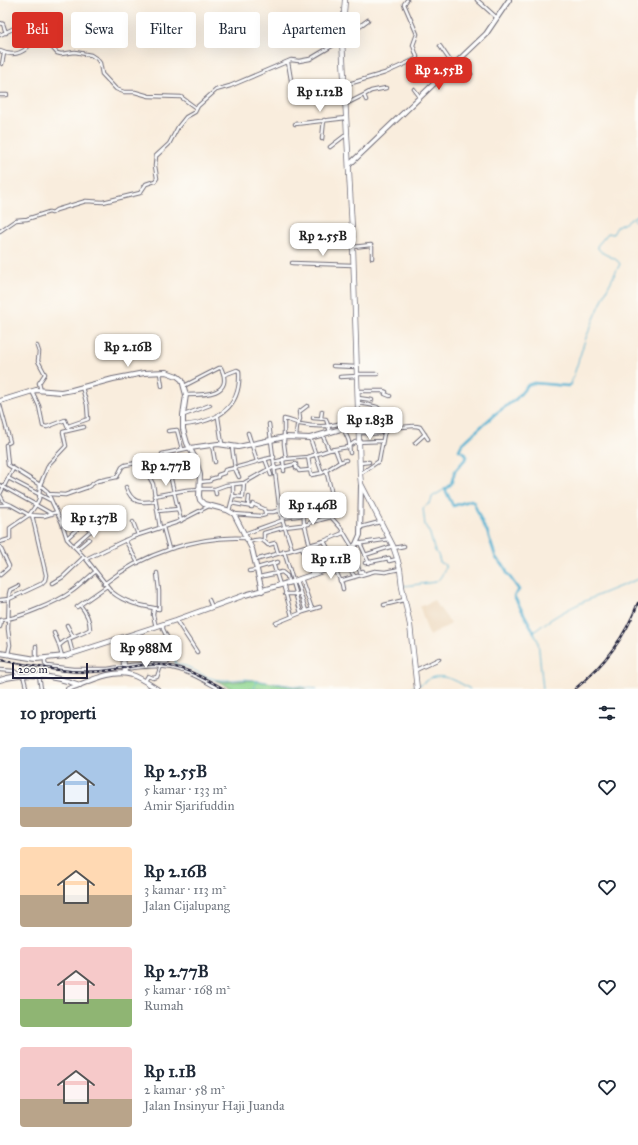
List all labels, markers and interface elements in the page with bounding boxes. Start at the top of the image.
chip: Beli [12,12,63,48]
chip: Sewa [71,12,128,48]
chip: Filter [136,12,196,48]
chip: Baru [204,12,260,48]
chip: Apartemen [268,12,360,48]
pin: Rp 2.55B [398,57,480,91]
text: Rp 2.55B [415,62,463,78]
pin: Rp 1.12B [279,79,361,113]
text: Rp 1.12B [297,84,343,100]
pin: Rp 2.55B [282,223,364,257]
text: Rp 2.55B [299,228,347,244]
pin: Rp 2.16B [87,334,169,368]
text: Rp 2.16B [104,339,152,355]
pin: Rp 1.83B [329,407,411,441]
text: Rp 1.83B [347,412,394,428]
pin: Rp 2.77B [125,453,207,487]
text: Rp 2.77B [141,458,191,474]
pin: Rp 1.46B [272,492,354,526]
text: Rp 1.46B [289,497,337,513]
pin: Rp 1.37B [53,505,135,539]
text: Rp 1.37B [70,510,118,526]
pin: Rp 1.1B [294,546,368,580]
text: Rp 1.1B [311,551,351,567]
pin: Rp 988M [109,635,183,669]
text: Rp 988M [120,640,172,656]
scale bar [12,661,88,680]
text: 200 m [18,663,48,676]
icon: filters [596,702,618,724]
text: 10 properti [20,703,96,724]
text: Rp 2.55B [144,761,207,782]
icon: home [52,763,100,811]
icon: heart [596,776,618,798]
text: 5 kamar · 133 m² [144,782,227,798]
text: Amir Sjarifuddin [144,798,234,814]
text: Rp 2.16B [144,861,207,882]
icon: home [52,863,100,911]
icon: heart [596,876,618,898]
text: 3 kamar · 113 m² [144,882,226,898]
text: Jalan Cijalupang [144,898,230,914]
text: Rp 2.77B [144,961,209,982]
icon: home [52,963,100,1011]
icon: heart [596,976,618,998]
text: 5 kamar · 168 m² [144,982,230,998]
text: Rumah [144,998,184,1014]
text: Rp 1.1B [144,1061,196,1082]
icon: home [52,1063,100,1111]
icon: heart [596,1076,618,1098]
text: 2 kamar · 58 m² [144,1082,225,1098]
text: Jalan Insinyur Haji Juanda [144,1098,284,1114]

